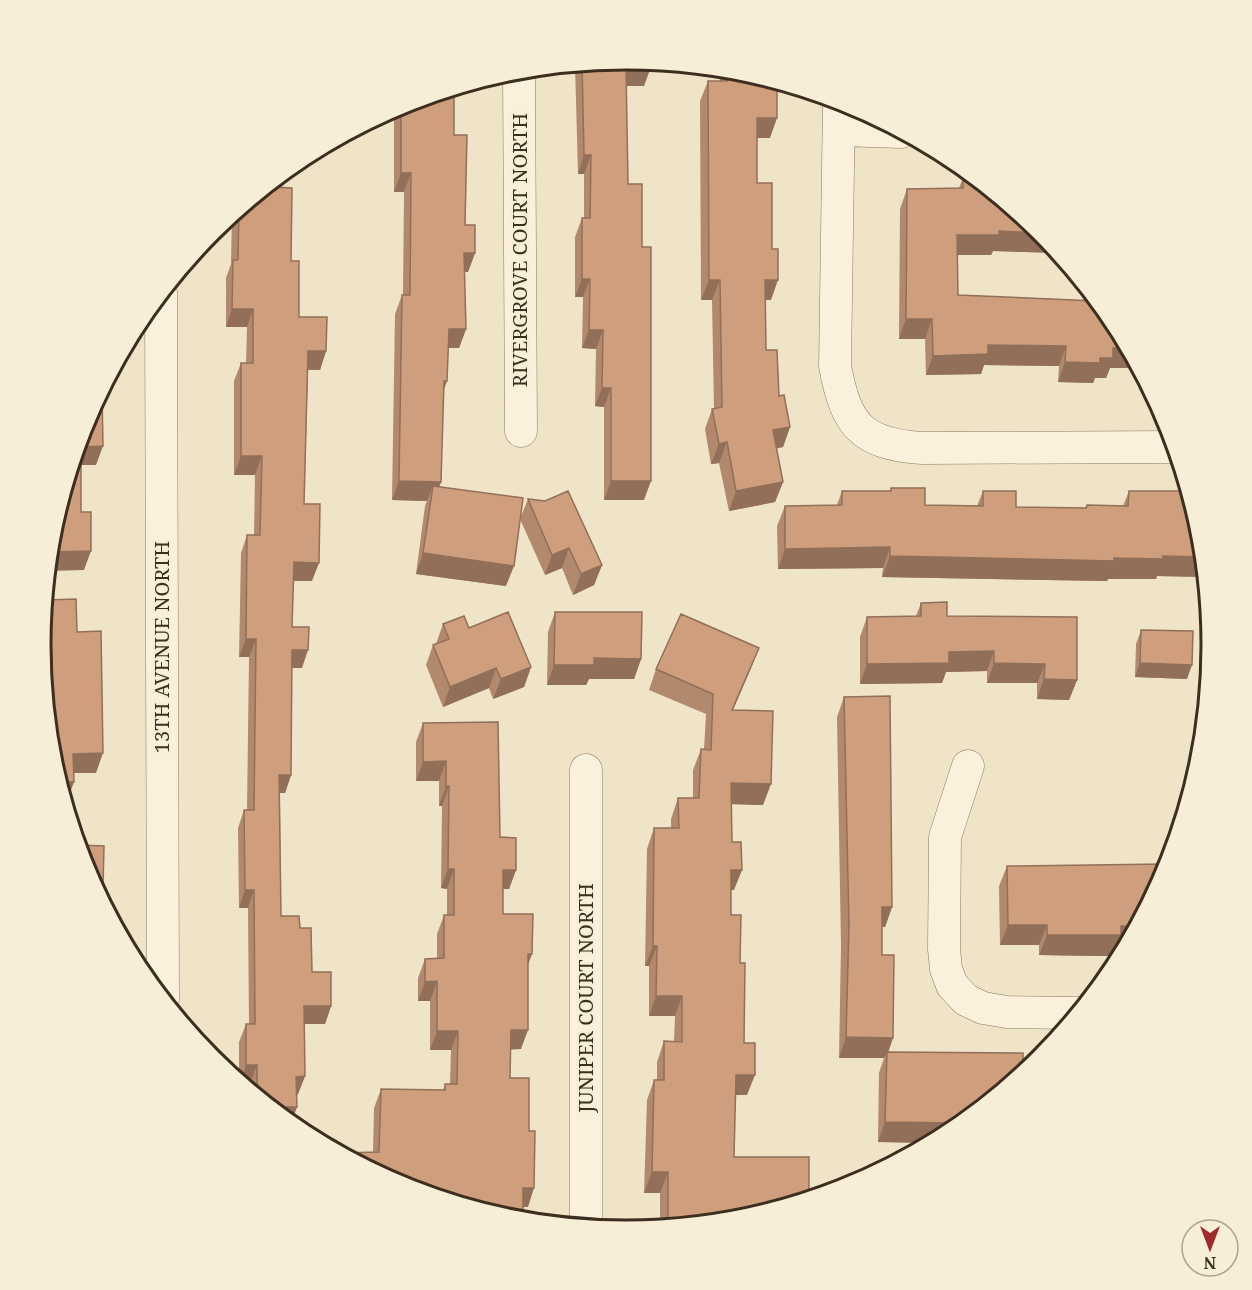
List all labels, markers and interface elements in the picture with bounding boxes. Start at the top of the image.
street label: RIVERGROVE COURT NORTH [506,113,533,387]
street label: 13TH AVENUE NORTH [148,541,175,753]
street label: JUNIPER COURT NORTH [572,883,599,1114]
north arrow [1180,1218,1240,1278]
text: N [1203,1252,1216,1274]

